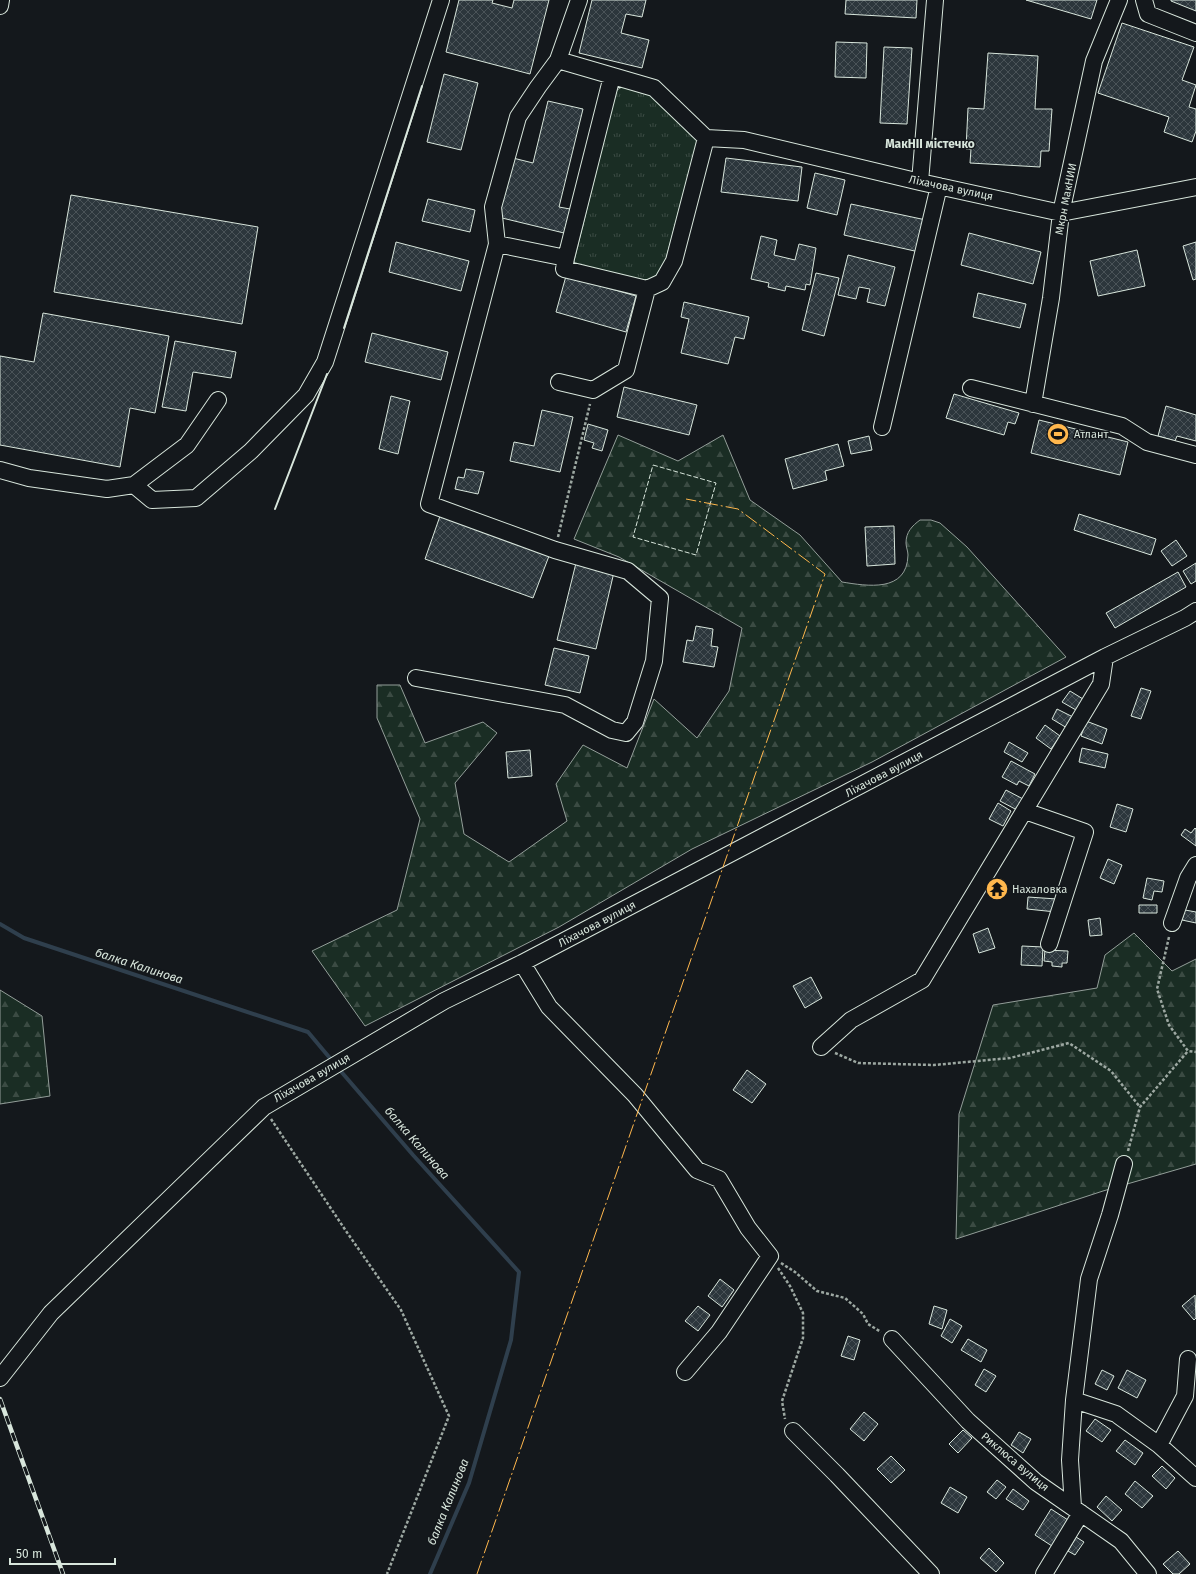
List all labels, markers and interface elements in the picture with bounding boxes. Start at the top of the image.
district label: МакНІІ містечко [885,137,975,151]
street label: Мкрн МакНИИ [1053,162,1079,236]
street label: Ліхачова вулиця [908,173,994,203]
sports icon: Атлант [1045,421,1071,447]
place label: Атлант [1074,428,1108,441]
street label: Ліхачова вулиця [843,748,925,800]
temple icon: Нахаловка [984,876,1010,902]
place label: Нахаловка [1012,883,1067,896]
street label: Ліхачова вулиця [556,898,638,950]
water label: балка Калинова [93,945,185,987]
street label: Ліхачова вулиця [272,1051,352,1105]
water label: балка Калинова [382,1104,452,1182]
street label: Риклюса вулиця [979,1430,1051,1494]
water label: балка Калинова [424,1457,472,1547]
scale bar [10,1540,115,1566]
text: 50 m [16,1547,42,1561]

